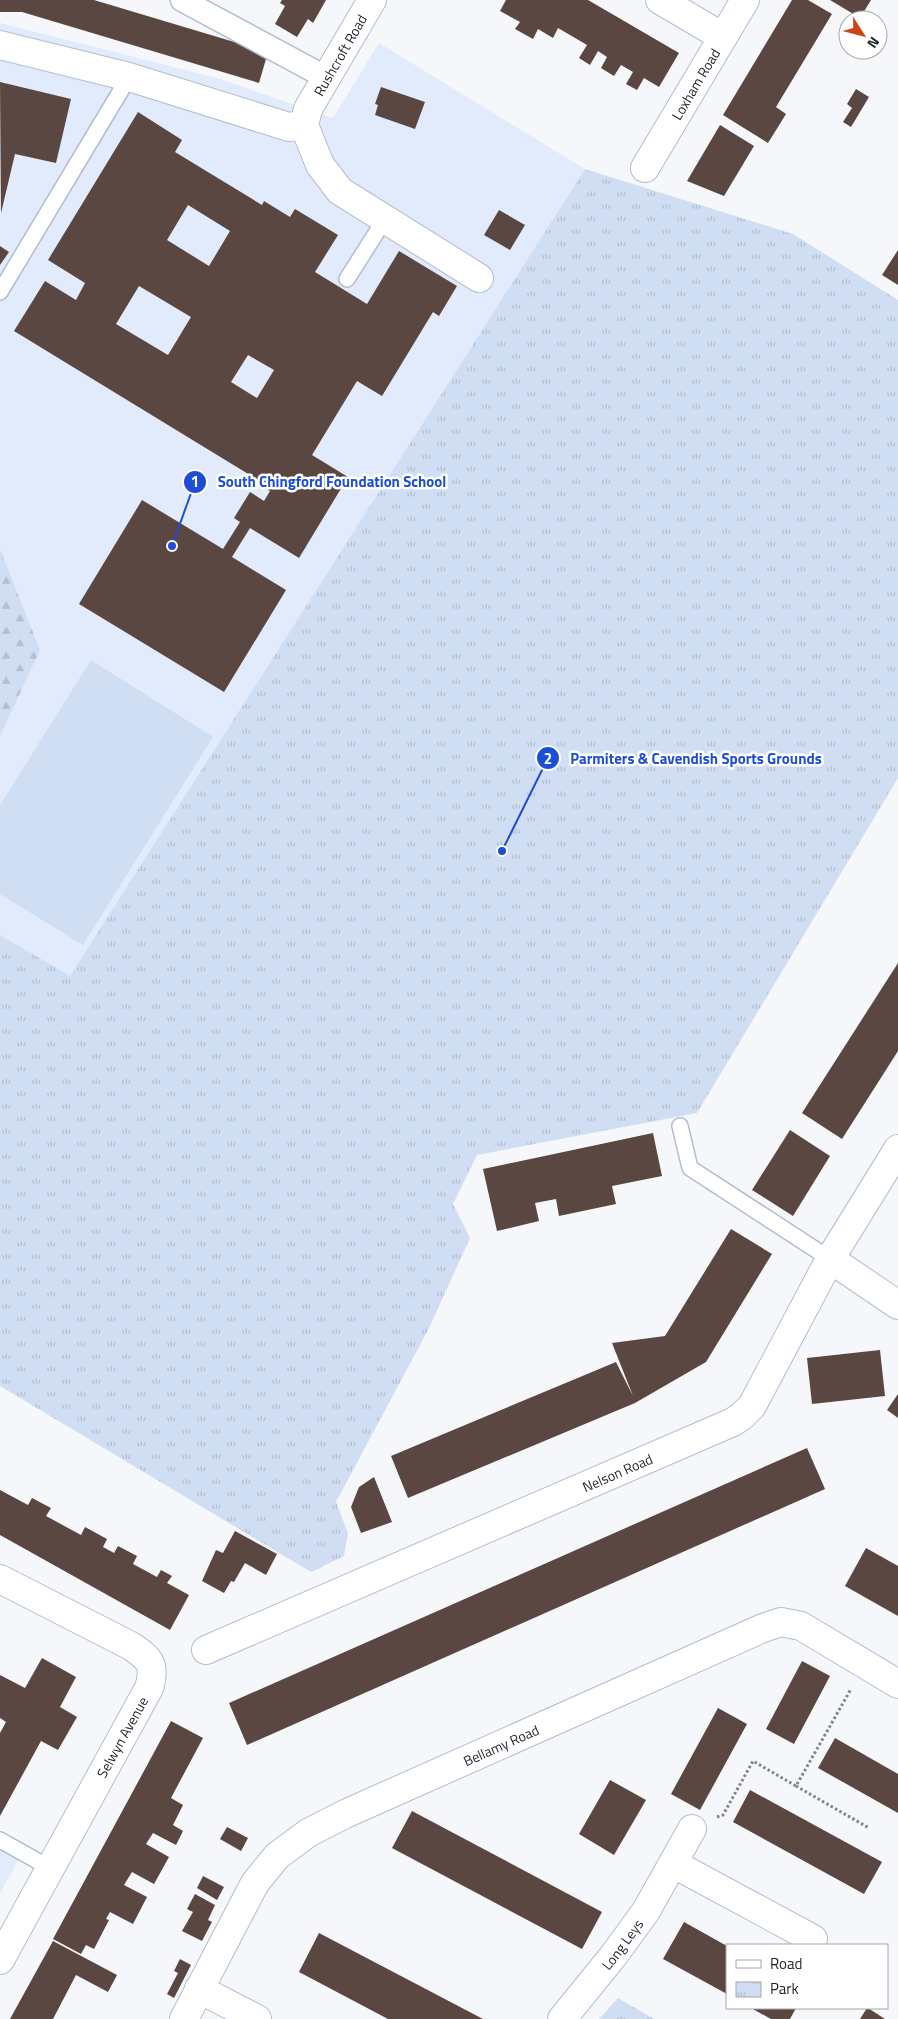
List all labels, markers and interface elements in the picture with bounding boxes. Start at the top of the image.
street label: Rushcroft Road [308,10,372,100]
north arrow [838,10,888,60]
text: N [863,33,885,53]
street label: Loxham Road [666,44,725,123]
callout: South Chingford Foundation School [182,467,456,497]
text: 1 [191,470,199,493]
text: South Chingford Foundation School [218,470,446,493]
callout: Parmiters & Cavendish Sports Grounds [535,743,832,773]
text: 2 [544,747,552,770]
text: Parmiters & Cavendish Sports Grounds [570,747,822,770]
street label: Nelson Road [579,1448,656,1497]
street label: Selwyn Avenue [91,1693,153,1781]
street label: Bellamy Road [460,1719,542,1771]
street label: Long Leys [596,1914,648,1974]
legend [726,1944,888,2009]
text: Road [770,1952,802,1975]
text: Park [770,1977,799,2000]

